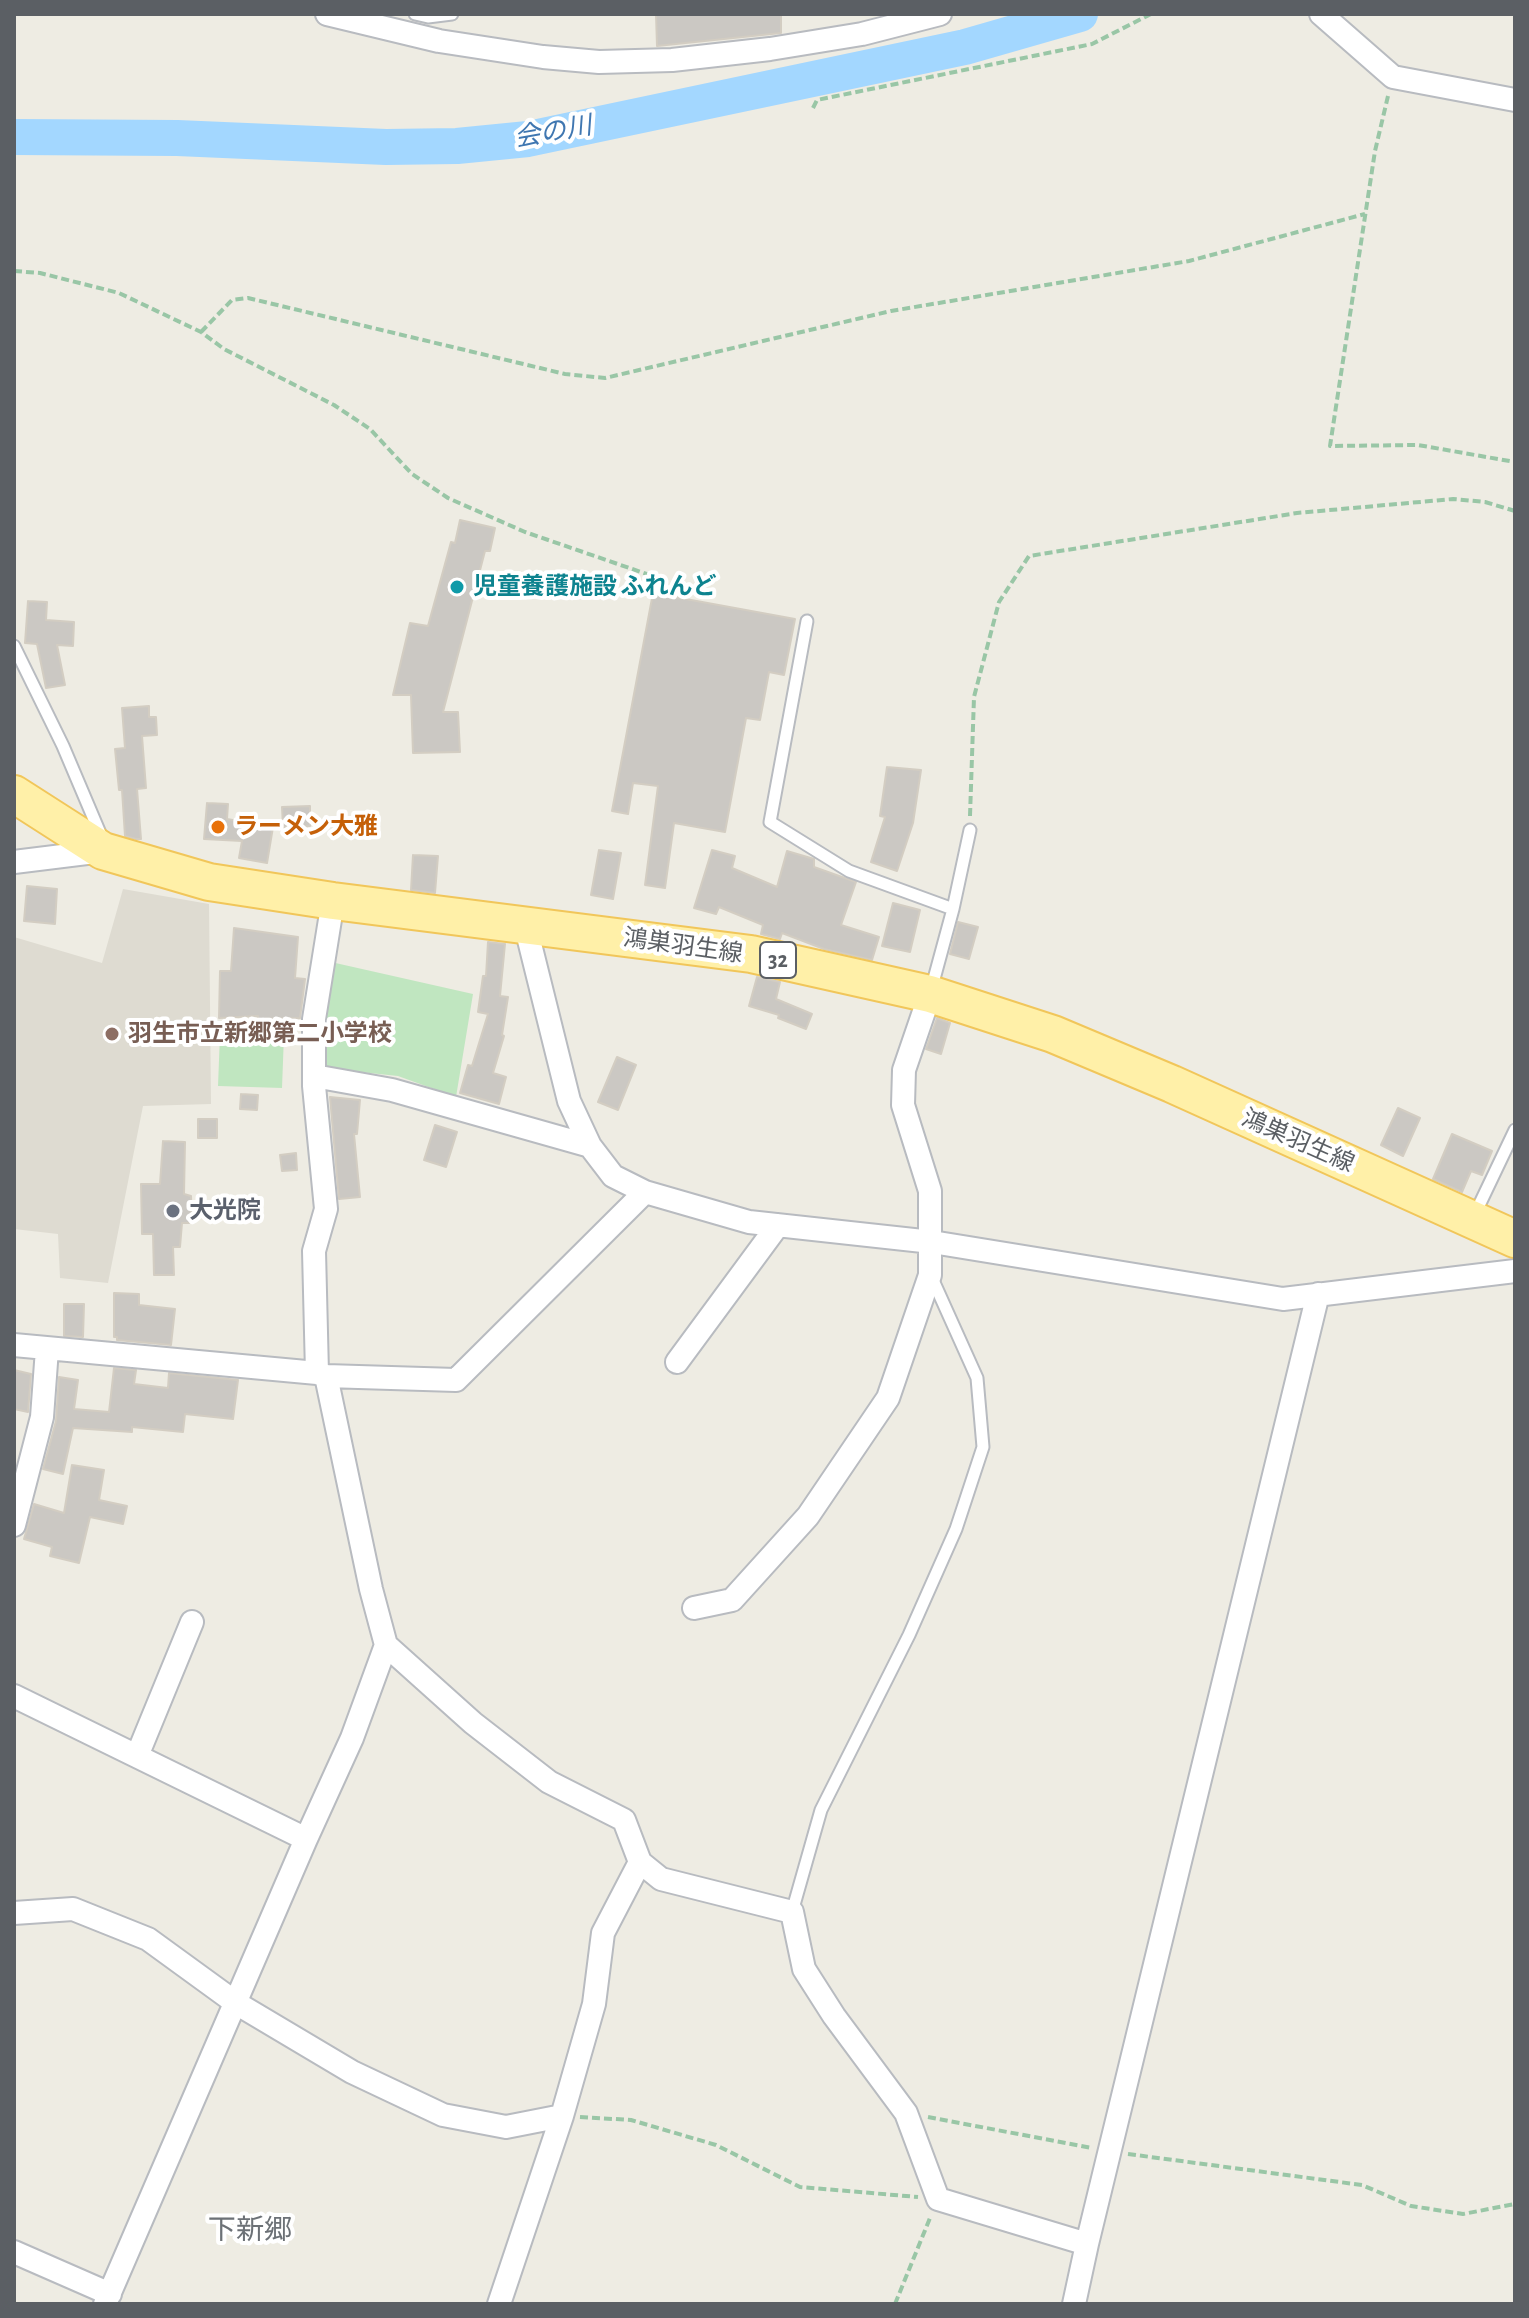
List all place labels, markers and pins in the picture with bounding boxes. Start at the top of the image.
place label: 児童養護施設 ふれんど [473,573,717,601]
marker: 児童養護施設 ふれんど [448,578,466,596]
place label: ラーメン大雅 [234,813,378,841]
marker: ラーメン大雅 [209,818,227,836]
place label: 羽生市立新郷第二小学校 [128,1020,392,1048]
marker: 羽生市立新郷第二小学校 [103,1025,121,1043]
place label: 大光院 [189,1197,261,1225]
marker: 大光院 [164,1202,182,1220]

